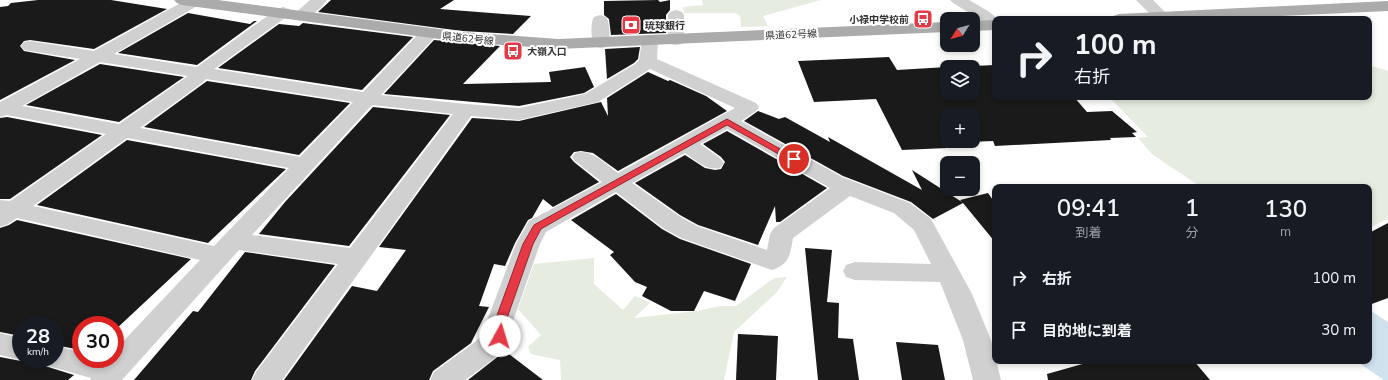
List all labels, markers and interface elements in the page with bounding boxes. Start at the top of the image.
bus stop icon: 小禄中学校前 [912,8,934,30]
north arrow [940,12,980,52]
map controls [940,12,980,196]
place label: 小禄中学校前 [849,13,909,27]
bank icon: 琉球銀行 [620,14,642,36]
place label: 琉球銀行 [644,19,685,33]
text: 100 m [1074,26,1157,64]
street label: 県道62号線 [765,27,817,43]
street label: 県道62号線 [441,29,494,49]
icon: right [1008,32,1060,84]
bus stop icon: 大嶺入口 [502,40,524,62]
place label: 大嶺入口 [527,45,567,59]
button: layers [940,60,980,100]
text: 右折 [1074,65,1110,89]
button: + [940,108,980,148]
pin [777,142,811,176]
icon: arrive [783,148,805,170]
button: − [940,156,980,196]
text: 09:41 [1057,192,1120,224]
text: 1 [1185,192,1199,224]
text: 130 [1264,193,1307,225]
text: m [1280,223,1291,241]
text: 到着 [1075,224,1101,242]
text: 分 [1186,224,1199,242]
icon: right [1008,267,1030,289]
text: 100 m [1312,268,1356,288]
text: 右折 [1042,269,1072,289]
position arrow [479,315,521,357]
speed limit sign: 30 [72,316,124,368]
icon: arrive [1008,319,1030,341]
text: 30 m [1321,320,1356,340]
text: 目的地に到着 [1042,321,1132,341]
text: 28 [26,323,50,350]
text: km/h [27,345,49,359]

